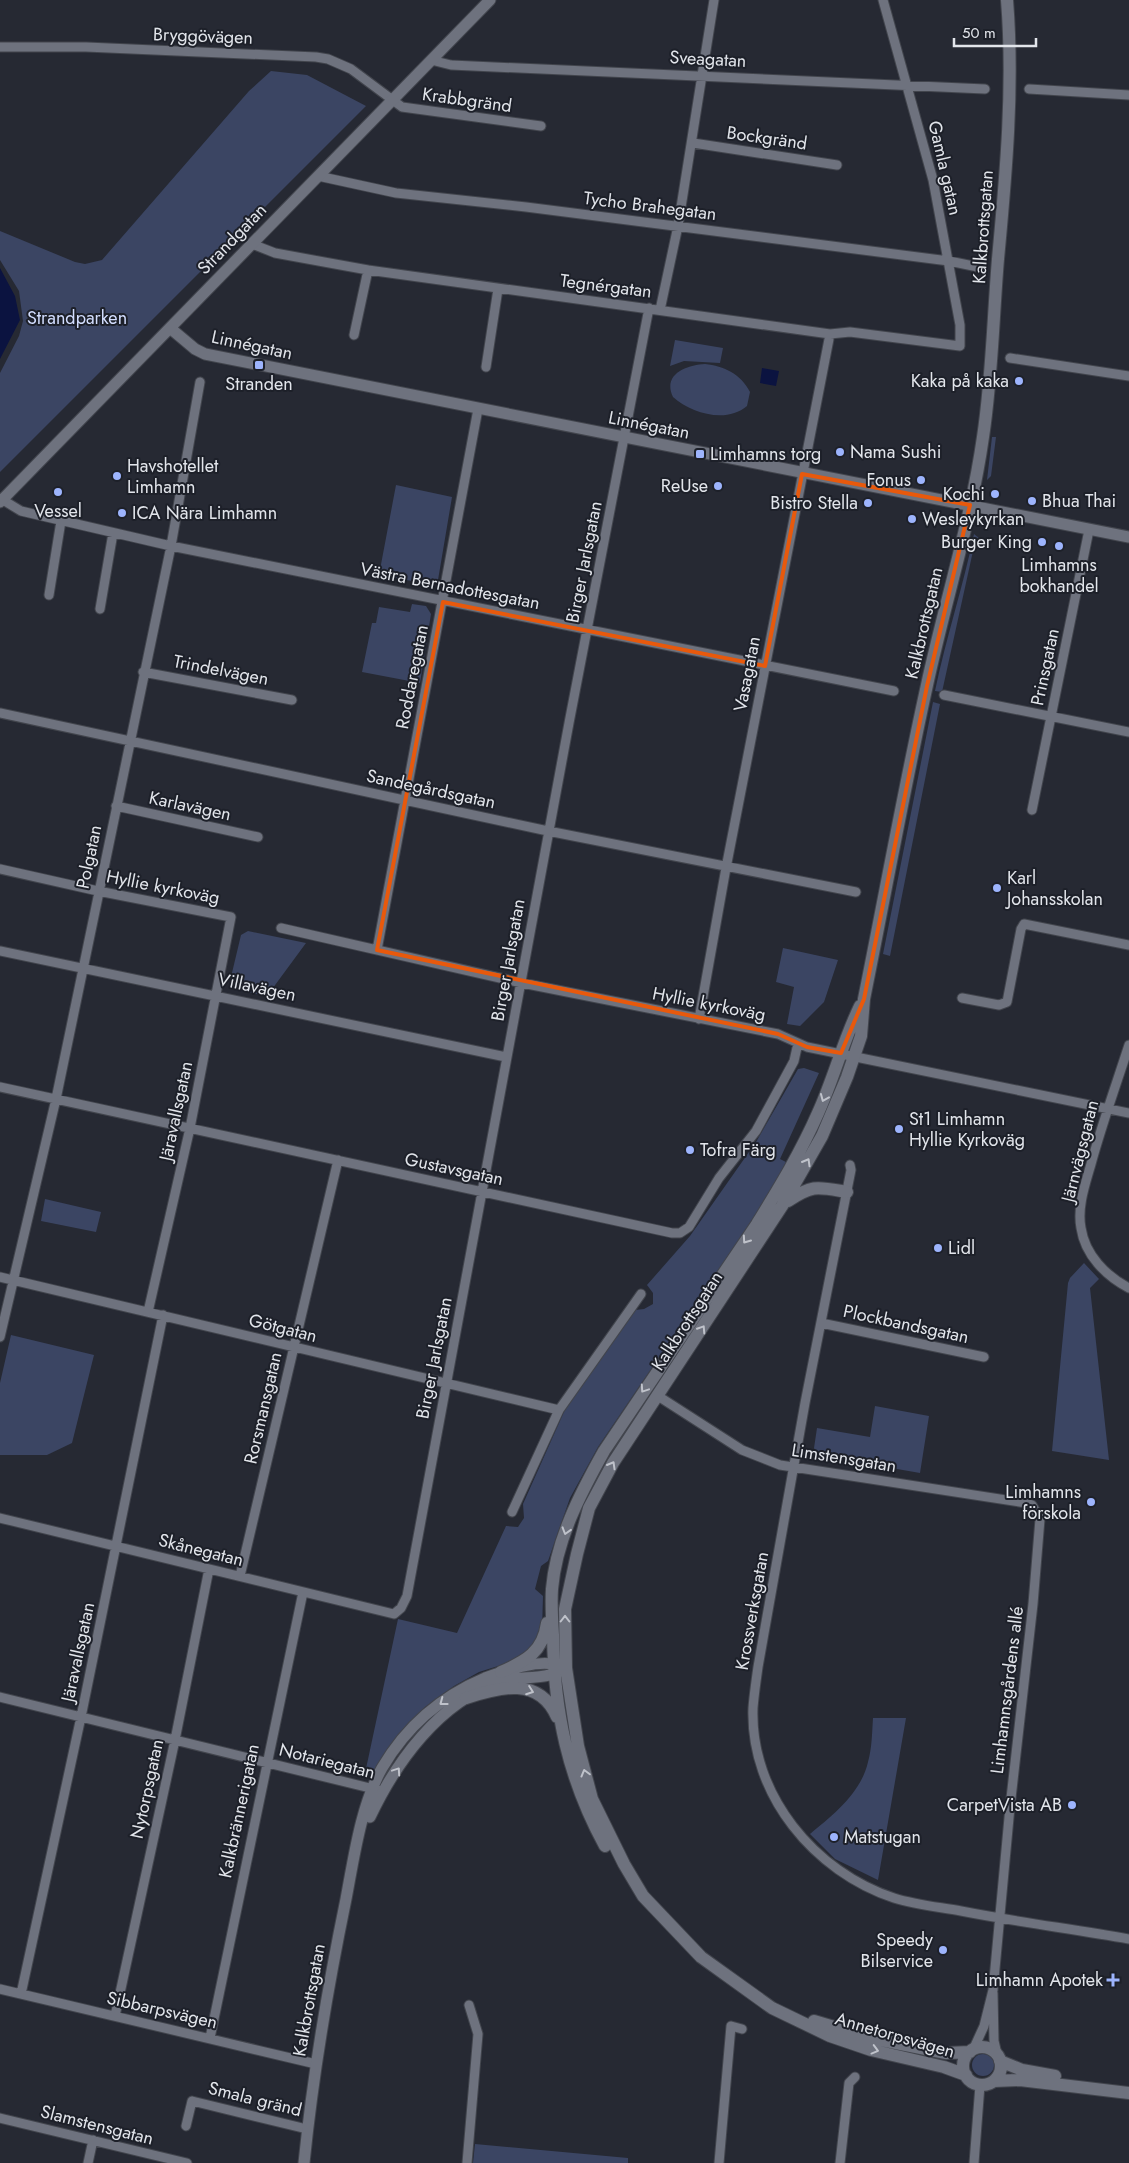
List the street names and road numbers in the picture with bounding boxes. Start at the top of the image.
street label: Bryggövägen [153,21,253,51]
street label: Sveagatan [669,44,747,74]
street label: Krabbgränd [420,81,514,119]
street label: Gamla gatan [922,118,968,218]
street label: Bockgränd [725,119,809,157]
street label: Kalkbrottsgatan [966,169,1000,285]
street label: Tycho Brahegatan [582,185,718,227]
street label: Strandgatan [191,198,273,280]
street label: Tegnérgatan [559,267,653,305]
street label: Linnégatan [209,324,295,366]
street label: Linnégatan [606,404,692,446]
street label: Birger Jarlsgatan [559,499,609,625]
street label: Västra Bernadottesgatan [358,556,542,616]
street label: Kalkbrottsgatan [898,564,950,682]
street label: Roddaregatan [389,623,435,731]
street label: Prinsgatan [1024,626,1066,708]
street label: Vasagatan [727,634,767,714]
street label: Trindelvägen [171,648,271,692]
street label: Sandegårdsgatan [364,763,498,815]
street label: Karlavägen [147,785,233,827]
street label: Polgatan [70,823,108,891]
street label: Hyllie kyrkoväg [104,863,222,911]
street label: Birger Jarlsgatan [484,897,532,1023]
street label: Villavägen [216,966,298,1008]
street label: Hyllie kyrkoväg [650,980,768,1028]
street label: Järavallsgatan [152,1059,199,1165]
street label: Järnvägsgatan [1054,1097,1105,1207]
street label: Gustavsgatan [402,1146,506,1192]
street label: Kalkbrottsgatan [645,1266,729,1376]
street label: Birger Jarlsgatan [409,1295,459,1421]
street label: Plockbandsgatan [841,1298,971,1350]
street label: Götgatan [246,1307,320,1349]
street label: Rorsmansgatan [238,1349,288,1467]
street label: Limstensgatan [790,1437,898,1479]
street label: Skånegatan [156,1527,246,1573]
street label: Krossverksgatan [729,1550,775,1672]
street label: Järavallsgatan [54,1600,101,1706]
street label: Limhamnsgårdens allé [984,1605,1030,1775]
street label: Nytorpsgatan [124,1737,170,1841]
street label: Notariegatan [276,1737,378,1785]
street label: Kalkbrännerigatan [212,1742,266,1880]
street label: Kalkbrottsgatan [286,1942,332,2058]
street label: Sibbarpsvägen [104,1985,220,2035]
street label: Annetorpsvägen [832,2005,958,2065]
street label: Smala gränd [205,2075,305,2123]
street label: Slamstensgatan [38,2098,156,2152]

